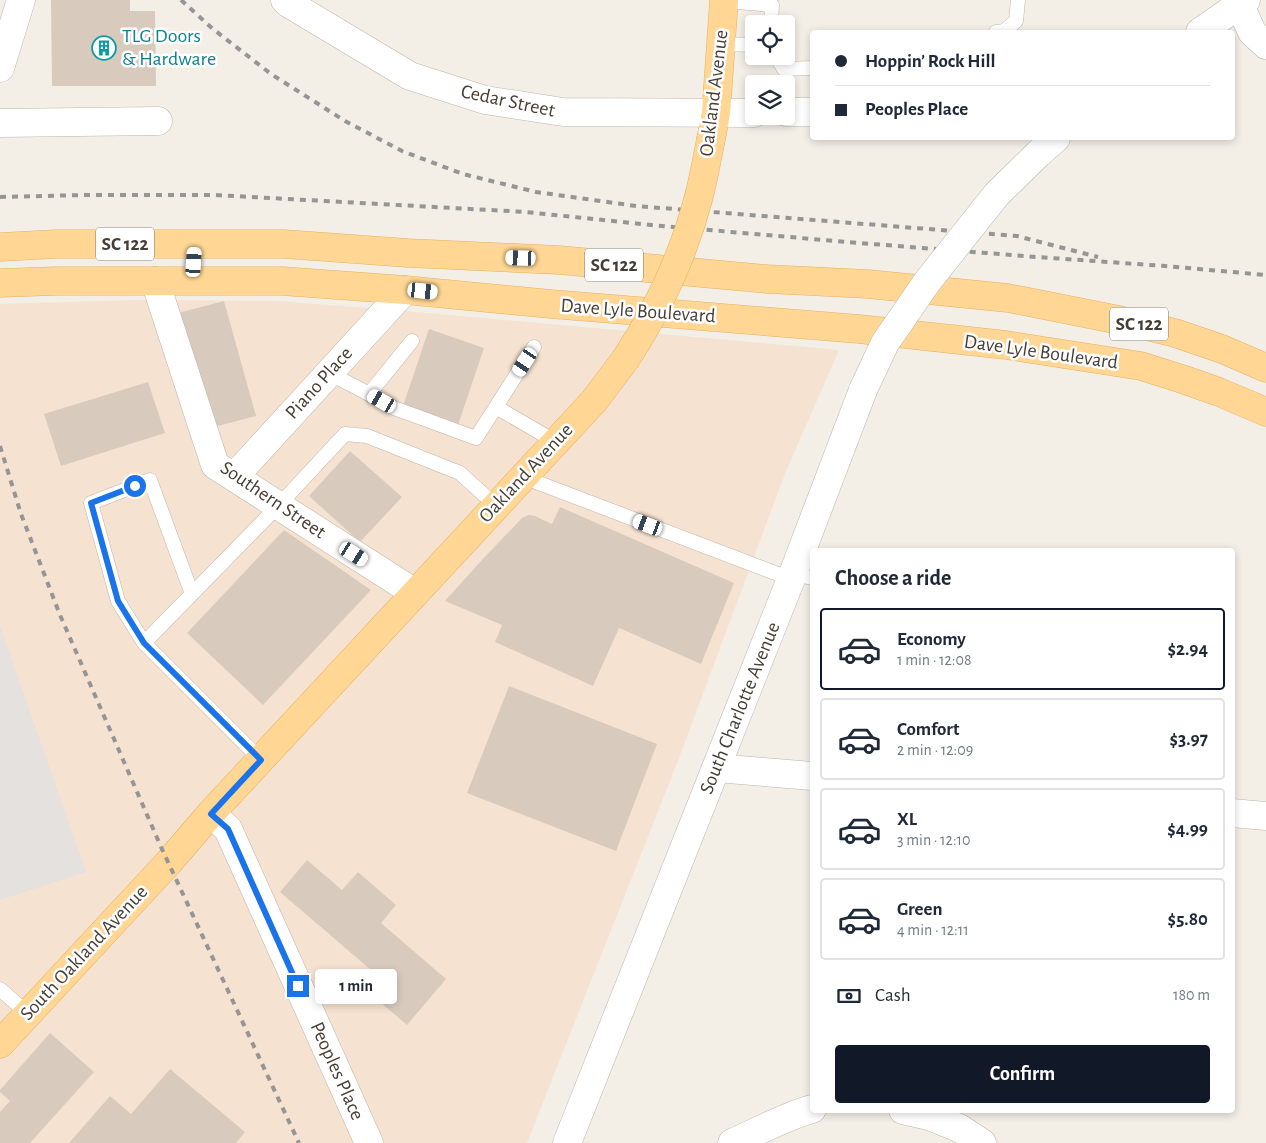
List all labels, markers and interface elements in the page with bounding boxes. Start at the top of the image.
map controls [745,15,795,125]
button: locate [745,15,795,65]
place label: TLG Doors & Hardware [122,26,216,69]
street label: Oakland Avenue [696,29,732,157]
building icon: TLG Doors & Hardware [91,35,117,61]
text: Hoppin’ Rock Hill [865,52,995,71]
button: layers [745,75,795,125]
street label: Cedar Street [459,81,557,121]
text: Peoples Place [865,100,968,119]
road number: SC 122 [96,228,154,260]
car [185,247,202,277]
road number: SC 122 [585,248,643,282]
car [505,250,536,266]
car [407,282,438,300]
street label: Dave Lyle Boulevard [560,296,716,326]
road number: SC 122 [1110,308,1168,340]
street label: Dave Lyle Boulevard [963,331,1119,373]
street label: Piano Place [282,343,356,423]
car [510,345,539,379]
car [365,387,398,415]
street label: Oakland Avenue [475,420,577,526]
street label: Southern Street [217,458,330,543]
route start [124,475,146,497]
car [631,513,664,537]
car [337,540,370,568]
text: Choose a ride [835,567,951,589]
street label: South Charlotte Avenue [696,619,784,797]
icon: car [837,627,882,672]
text: Economy [897,630,966,649]
text: $2.94 [1167,640,1208,659]
text: 1 min · 12:08 [897,652,972,668]
icon: car [837,717,882,762]
text: Comfort [897,720,959,739]
text: $3.97 [1170,730,1208,749]
text: 2 min · 12:09 [897,742,973,758]
icon: car [837,807,882,852]
text: XL [897,810,917,829]
text: $4.99 [1167,820,1208,839]
text: 3 min · 12:10 [897,832,971,848]
street label: South Oakland Avenue [17,882,151,1024]
icon: car [837,897,882,942]
text: Green [897,900,943,919]
text: $5.80 [1168,910,1208,929]
text: 4 min · 12:11 [897,922,969,938]
callout: 1 min [316,968,398,1004]
route end [287,975,309,997]
text: 1 min [339,978,373,994]
icon: cash [835,982,863,1010]
text: Cash [875,986,911,1005]
text: 180 m [1173,987,1210,1003]
street label: Peoples Place [306,1019,368,1123]
button: Confirm [835,1045,1210,1103]

